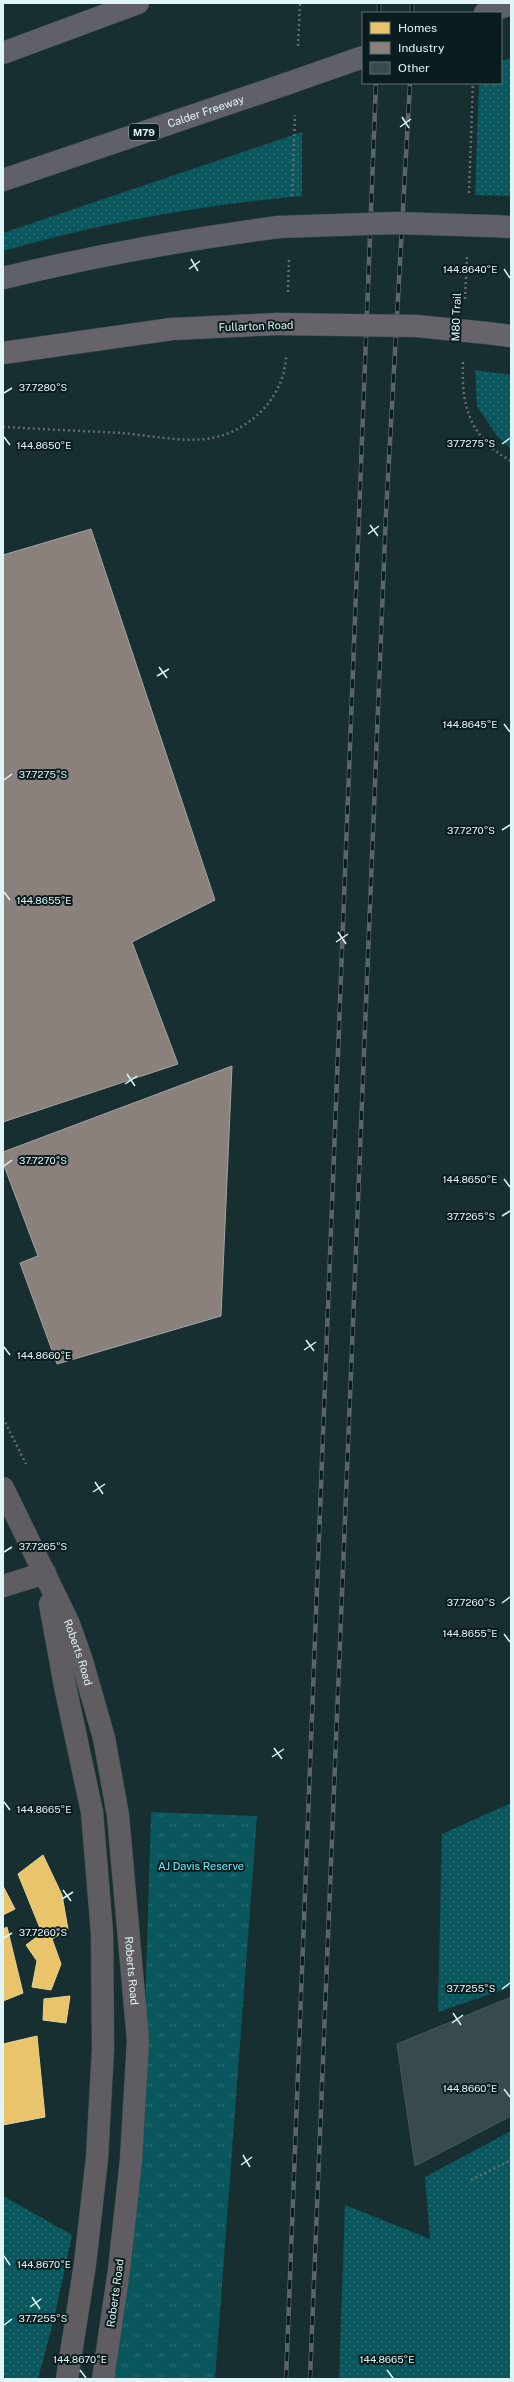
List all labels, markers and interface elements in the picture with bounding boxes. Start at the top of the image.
legend [362,12,502,84]
text: Homes [398,21,437,35]
text: Industry [398,41,445,55]
text: Other [398,61,430,75]
street label: Calder Freeway [166,93,246,130]
road number: M79 [129,124,159,140]
text: 144.8640°E [443,263,497,275]
street label: M80 Trail [449,292,463,342]
street label: Fullarton Road [218,319,294,333]
text: 37.7280°S [19,381,68,393]
text: 37.7275°S [447,437,496,449]
text: 144.8650°E [17,439,71,451]
text: 144.8645°E [443,718,497,730]
text: 37.7275°S [19,768,68,780]
text: 37.7270°S [447,824,495,836]
text: 144.8655°E [16,894,72,906]
text: 37.7270°S [19,1154,67,1166]
text: 144.8650°E [443,1173,497,1185]
text: 37.7265°S [447,1210,496,1222]
text: 144.8660°E [17,1349,71,1361]
text: 37.7265°S [19,1540,68,1552]
text: 37.7260°S [447,1596,495,1608]
street label: Roberts Road [62,1617,95,1687]
text: 144.8655°E [442,1627,498,1639]
text: 144.8665°E [17,1803,71,1815]
park label: AJ Davis Reserve [158,1860,244,1872]
text: 37.7260°S [19,1926,67,1938]
street label: Roberts Road [123,1936,141,2006]
text: 37.7255°S [447,1982,496,1994]
text: 144.8660°E [443,2082,497,2094]
text: 144.8670°E [17,2258,71,2270]
street label: Roberts Road [104,2258,126,2328]
text: 37.7255°S [19,2312,68,2324]
text: 144.8670°E [53,2353,107,2365]
text: 144.8665°E [360,2353,414,2365]

